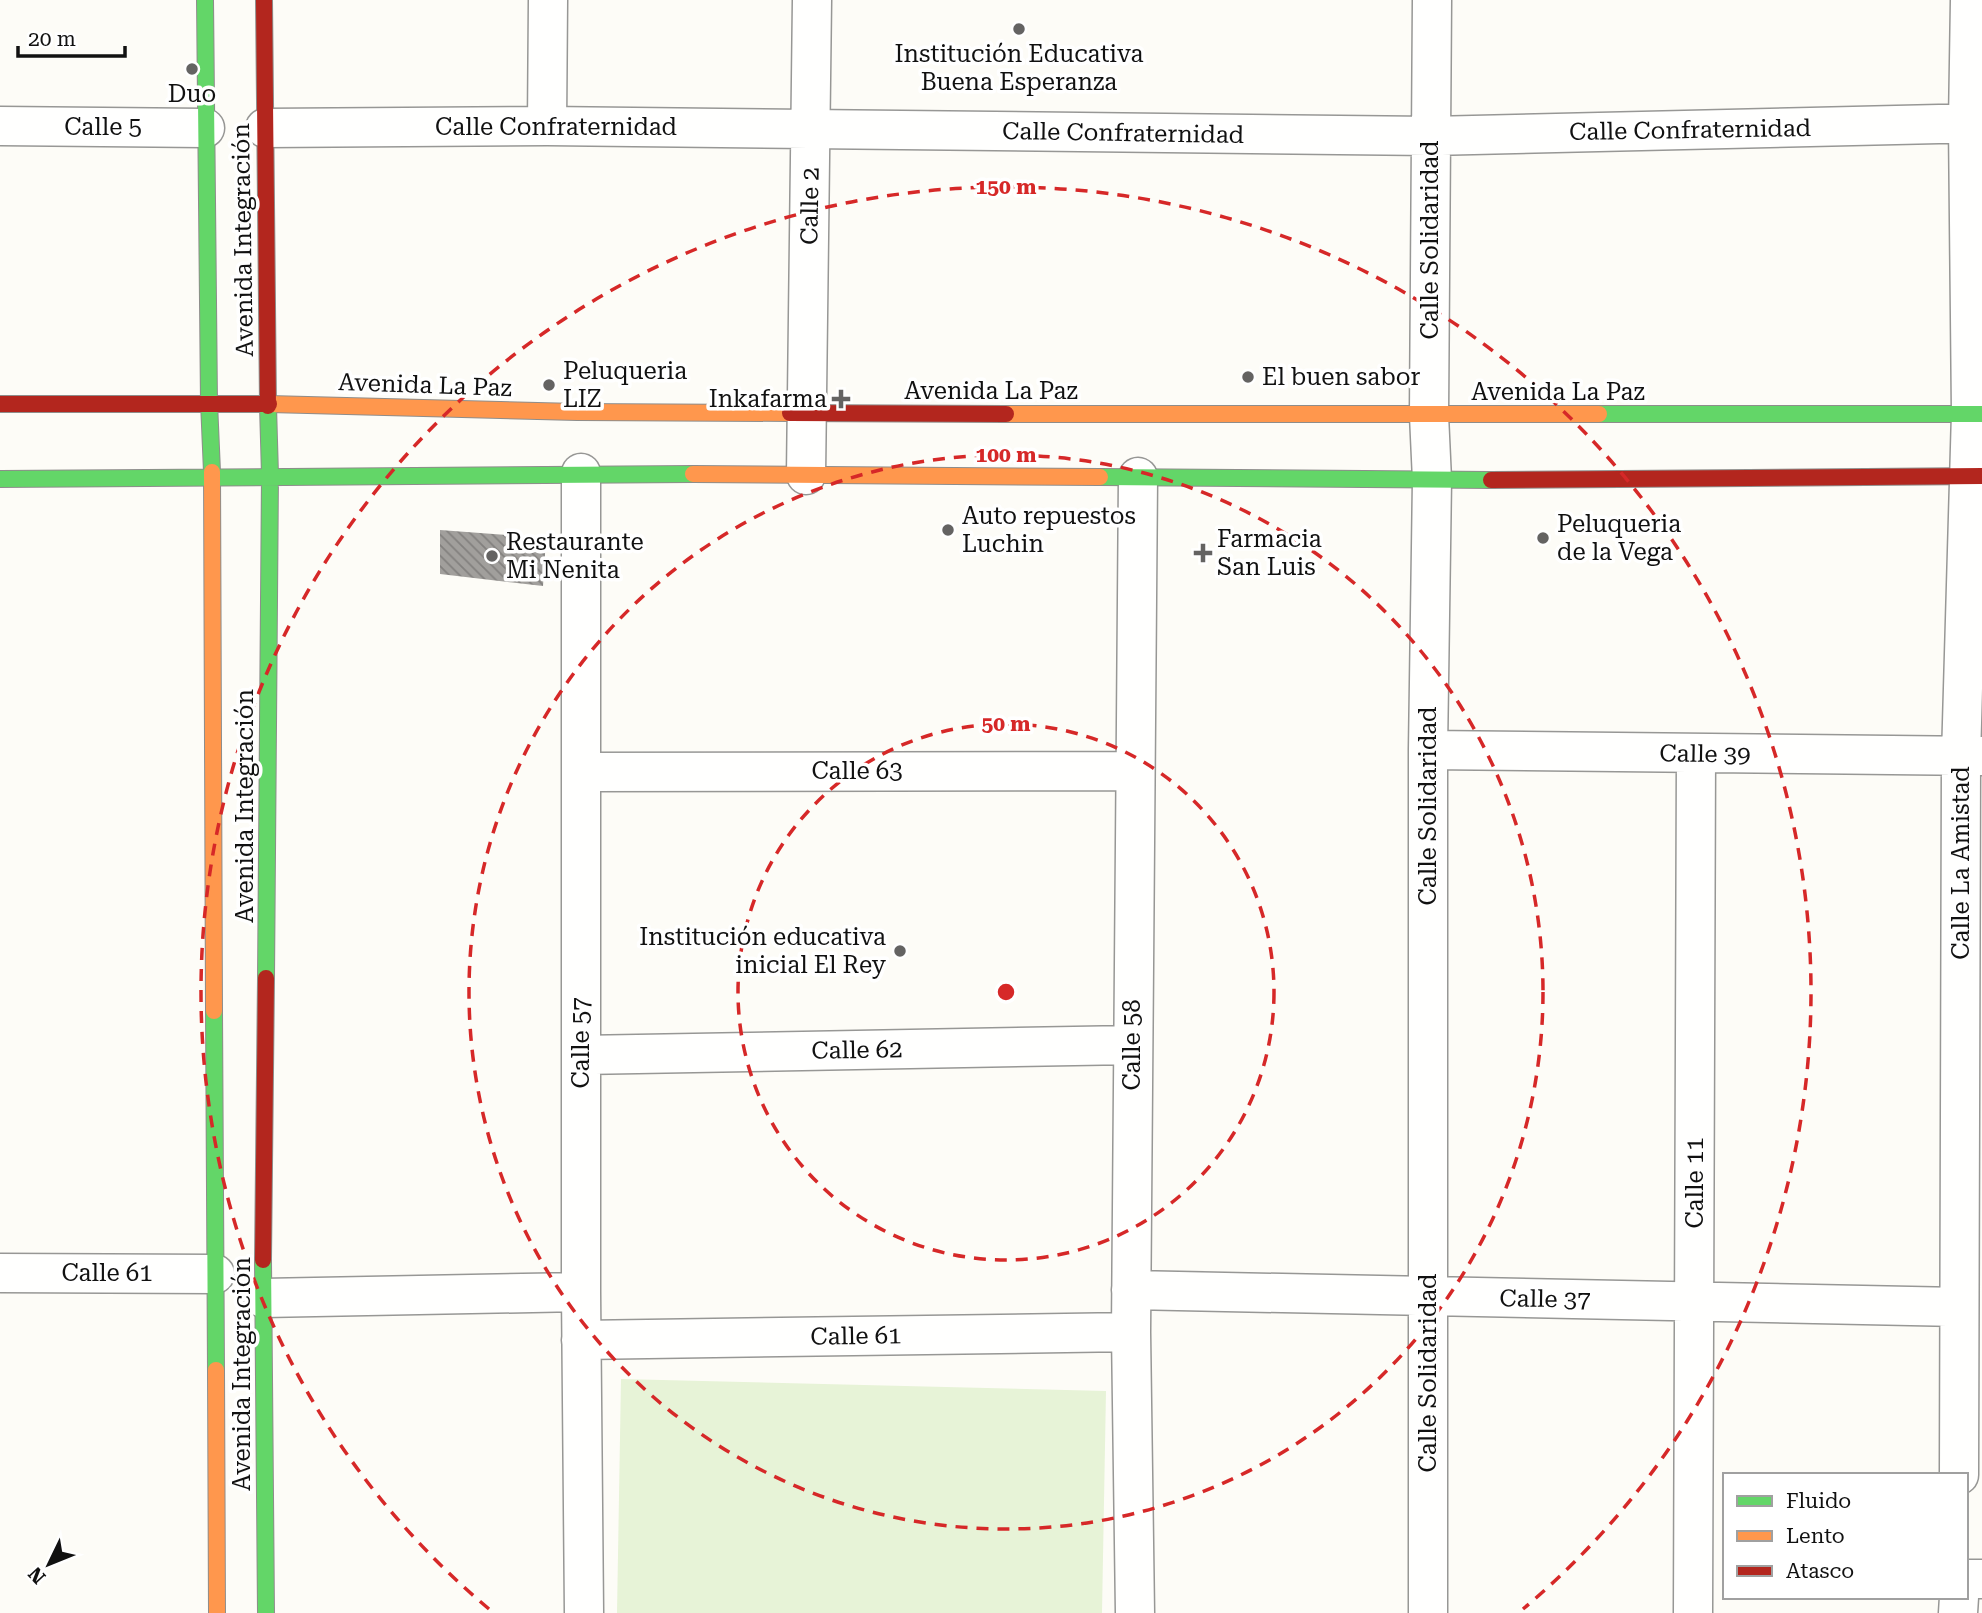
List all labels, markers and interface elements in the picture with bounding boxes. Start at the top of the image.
scale bar [18,14,124,58]
marker: Institución Educativa Buena Esperanza [1011,21,1027,37]
text: 20 m [28,27,76,51]
place label: Institución Educativa Buena Esperanza [895,40,1143,96]
marker: Duo [184,61,200,77]
place label: Duo [168,80,216,108]
street label: Calle 5 [64,113,142,141]
street label: Calle Confraternidad [435,113,677,141]
street label: Calle Confraternidad [1569,114,1811,146]
street label: Calle Confraternidad [1002,117,1244,149]
street label: Avenida Integración [227,123,259,357]
street label: Calle Solidaridad [1416,141,1444,339]
street label: Calle 2 [795,167,825,245]
text: 150 m [976,175,1036,199]
place label: Peluqueria LIZ [563,357,687,413]
place label: El buen sabor [1262,363,1421,391]
street label: Avenida La Paz [338,368,512,402]
marker: El buen sabor [1240,369,1256,385]
marker: Peluqueria LIZ [541,377,557,393]
street label: Avenida La Paz [904,377,1078,405]
street label: Avenida La Paz [1471,378,1645,406]
place label: Inkafarma [709,385,827,413]
marker: Inkafarma [833,391,849,407]
text: 100 m [976,443,1036,467]
place label: Auto repuestos Luchin [962,502,1136,558]
place label: Peluqueria de la Vega [1557,510,1681,566]
marker: Auto repuestos Luchin [940,522,956,538]
place label: Farmacia San Luis [1217,525,1322,581]
place label: Restaurante Mi Nenita [506,528,644,584]
marker: Peluqueria de la Vega [1535,530,1551,546]
marker: Farmacia San Luis [1195,545,1211,561]
marker: Restaurante Mi Nenita [484,548,500,564]
street label: Avenida Integración [231,689,259,923]
street label: Calle Solidaridad [1414,707,1442,905]
text: 50 m [981,712,1031,736]
street label: Calle 39 [1659,739,1751,769]
street label: Calle 63 [811,757,903,785]
street label: Calle La Amistad [1947,766,1975,960]
place label: Institución educativa inicial El Rey [639,923,887,979]
marker: Institución educativa inicial El Rey [892,943,908,959]
centre of rings [994,980,1018,1004]
street label: Calle 57 [567,997,595,1089]
street label: Calle 58 [1118,999,1146,1091]
street label: Calle 62 [811,1035,903,1065]
street label: Calle 11 [1681,1137,1709,1229]
street label: Avenida Integración [228,1257,256,1491]
street label: Calle 61 [61,1259,153,1287]
street label: Calle Solidaridad [1414,1274,1442,1472]
street label: Calle 37 [1499,1284,1591,1314]
street label: Calle 61 [810,1321,902,1351]
legend [1723,1473,1968,1599]
text: Fluido [1786,1489,1851,1513]
text: Lento [1786,1524,1845,1548]
north arrow [14,1529,84,1599]
text: Atasco [1786,1559,1854,1583]
text: N [23,1562,50,1588]

